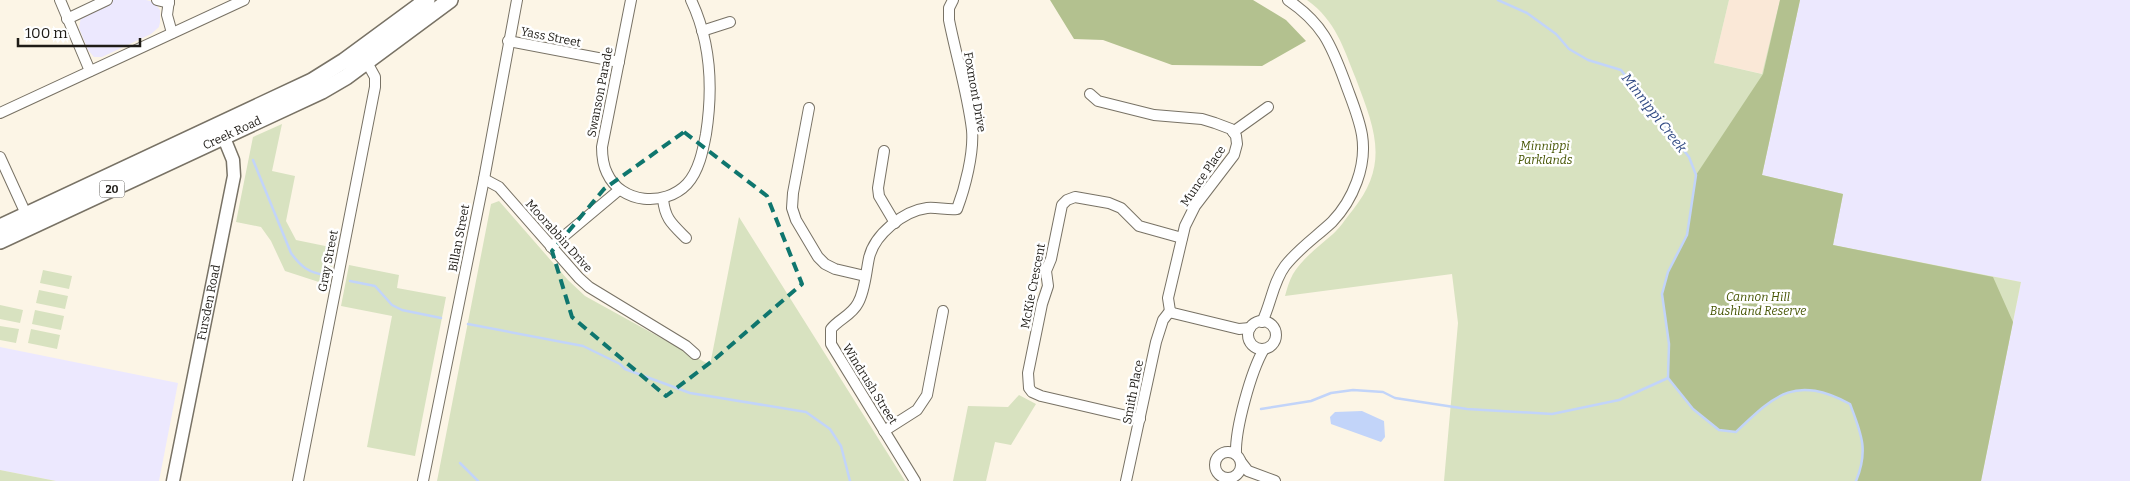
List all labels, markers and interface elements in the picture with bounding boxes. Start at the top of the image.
scale bar [18,15,140,47]
text: 100 m [25,24,68,42]
street label: Yass Street [520,24,583,50]
street label: Swanson Parade [584,46,616,138]
street label: Foxmont Drive [961,51,989,133]
water label: Minnippi Creek [1618,70,1690,156]
street label: Creek Road [201,113,264,153]
park label: Minnippi Parklands [1517,139,1573,167]
street label: Munce Place [1178,143,1228,209]
road number: 20 [100,180,124,198]
street label: Moorabbin Drive [523,197,595,275]
street label: Billan Street [446,203,473,273]
street label: Gray Street [315,228,341,293]
street label: McKie Crescent [1018,241,1048,330]
street label: Fursden Road [194,263,223,342]
park label: Cannon Hill Bushland Reserve [1710,290,1806,318]
street label: Windrush Street [840,341,901,427]
street label: Smith Place [1120,359,1146,425]

